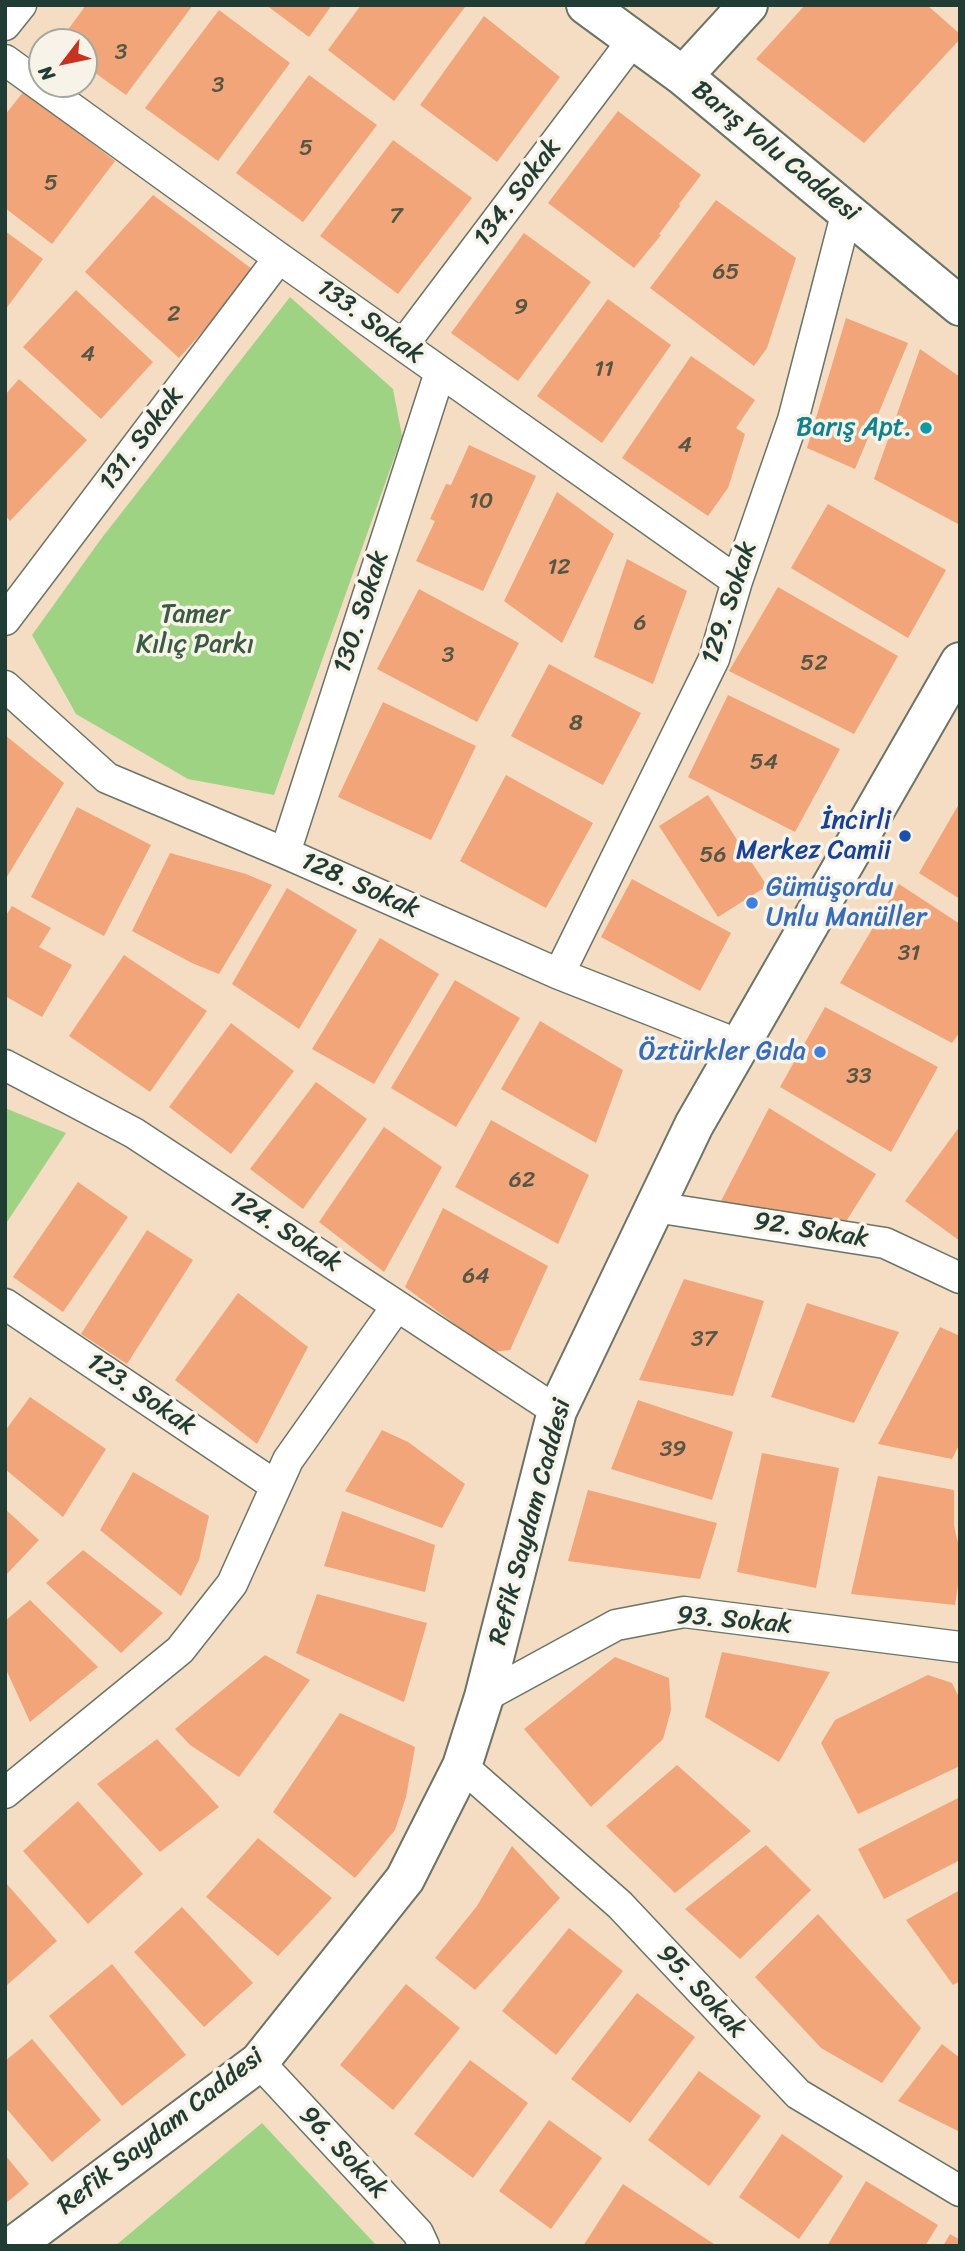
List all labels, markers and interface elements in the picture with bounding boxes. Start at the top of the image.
north arrow [28,28,98,98]
house number: 3 [115,39,127,67]
text: N [29,59,64,88]
house number: 3 [212,72,224,100]
street label: Barış Yolu Caddesi [685,75,865,229]
street label: 134. Sokak [467,133,569,253]
house number: 5 [299,135,313,163]
house number: 5 [44,170,58,198]
house number: 7 [389,203,403,231]
house number: 65 [712,259,740,287]
street label: 133. Sokak [310,273,430,371]
house number: 9 [514,294,528,322]
house number: 2 [167,301,181,329]
house number: 4 [81,341,95,369]
house number: 11 [594,356,614,384]
street label: 131. Sokak [93,381,191,497]
place label: Barış Apt. [796,412,912,444]
marker: Barış Apt. [918,420,934,436]
house number: 4 [678,432,692,460]
house number: 10 [469,488,493,516]
street label: 129. Sokak [696,538,764,668]
street label: 130. Sokak [328,547,396,677]
house number: 12 [547,554,571,582]
park label: Tamer Kılıç Parkı [136,599,254,660]
house number: 6 [633,610,647,638]
house number: 3 [442,642,454,670]
house number: 52 [800,650,828,678]
house number: 8 [569,710,583,738]
house number: 54 [750,749,778,777]
place label: İncirli Merkez Camii [736,805,891,866]
marker: İncirli Merkez Camii [897,828,913,844]
house number: 56 [699,842,727,870]
street label: 128. Sokak [296,846,424,926]
place label: Gümüşordu Unlu Manüller [766,872,926,934]
marker: Gümüşordu Unlu Manüller [744,895,760,911]
house number: 31 [898,940,920,968]
place label: Öztürkler Gıda [639,1036,806,1068]
marker: Öztürkler Gıda [812,1044,828,1060]
house number: 33 [846,1063,872,1091]
house number: 62 [509,1167,535,1195]
street label: 124. Sokak [223,1184,347,1280]
street label: 92. Sokak [751,1207,871,1255]
house number: 64 [462,1263,490,1291]
house number: 37 [691,1326,717,1354]
street label: 123. Sokak [80,1347,202,1443]
street label: Refik Saydam Caddesi [483,1396,579,1648]
house number: 39 [660,1436,686,1464]
street label: 93. Sokak [675,1600,793,1642]
street label: 95. Sokak [650,1939,752,2045]
street label: Refik Saydam Caddesi [52,2042,270,2222]
street label: 96. Sokak [292,2100,394,2206]

